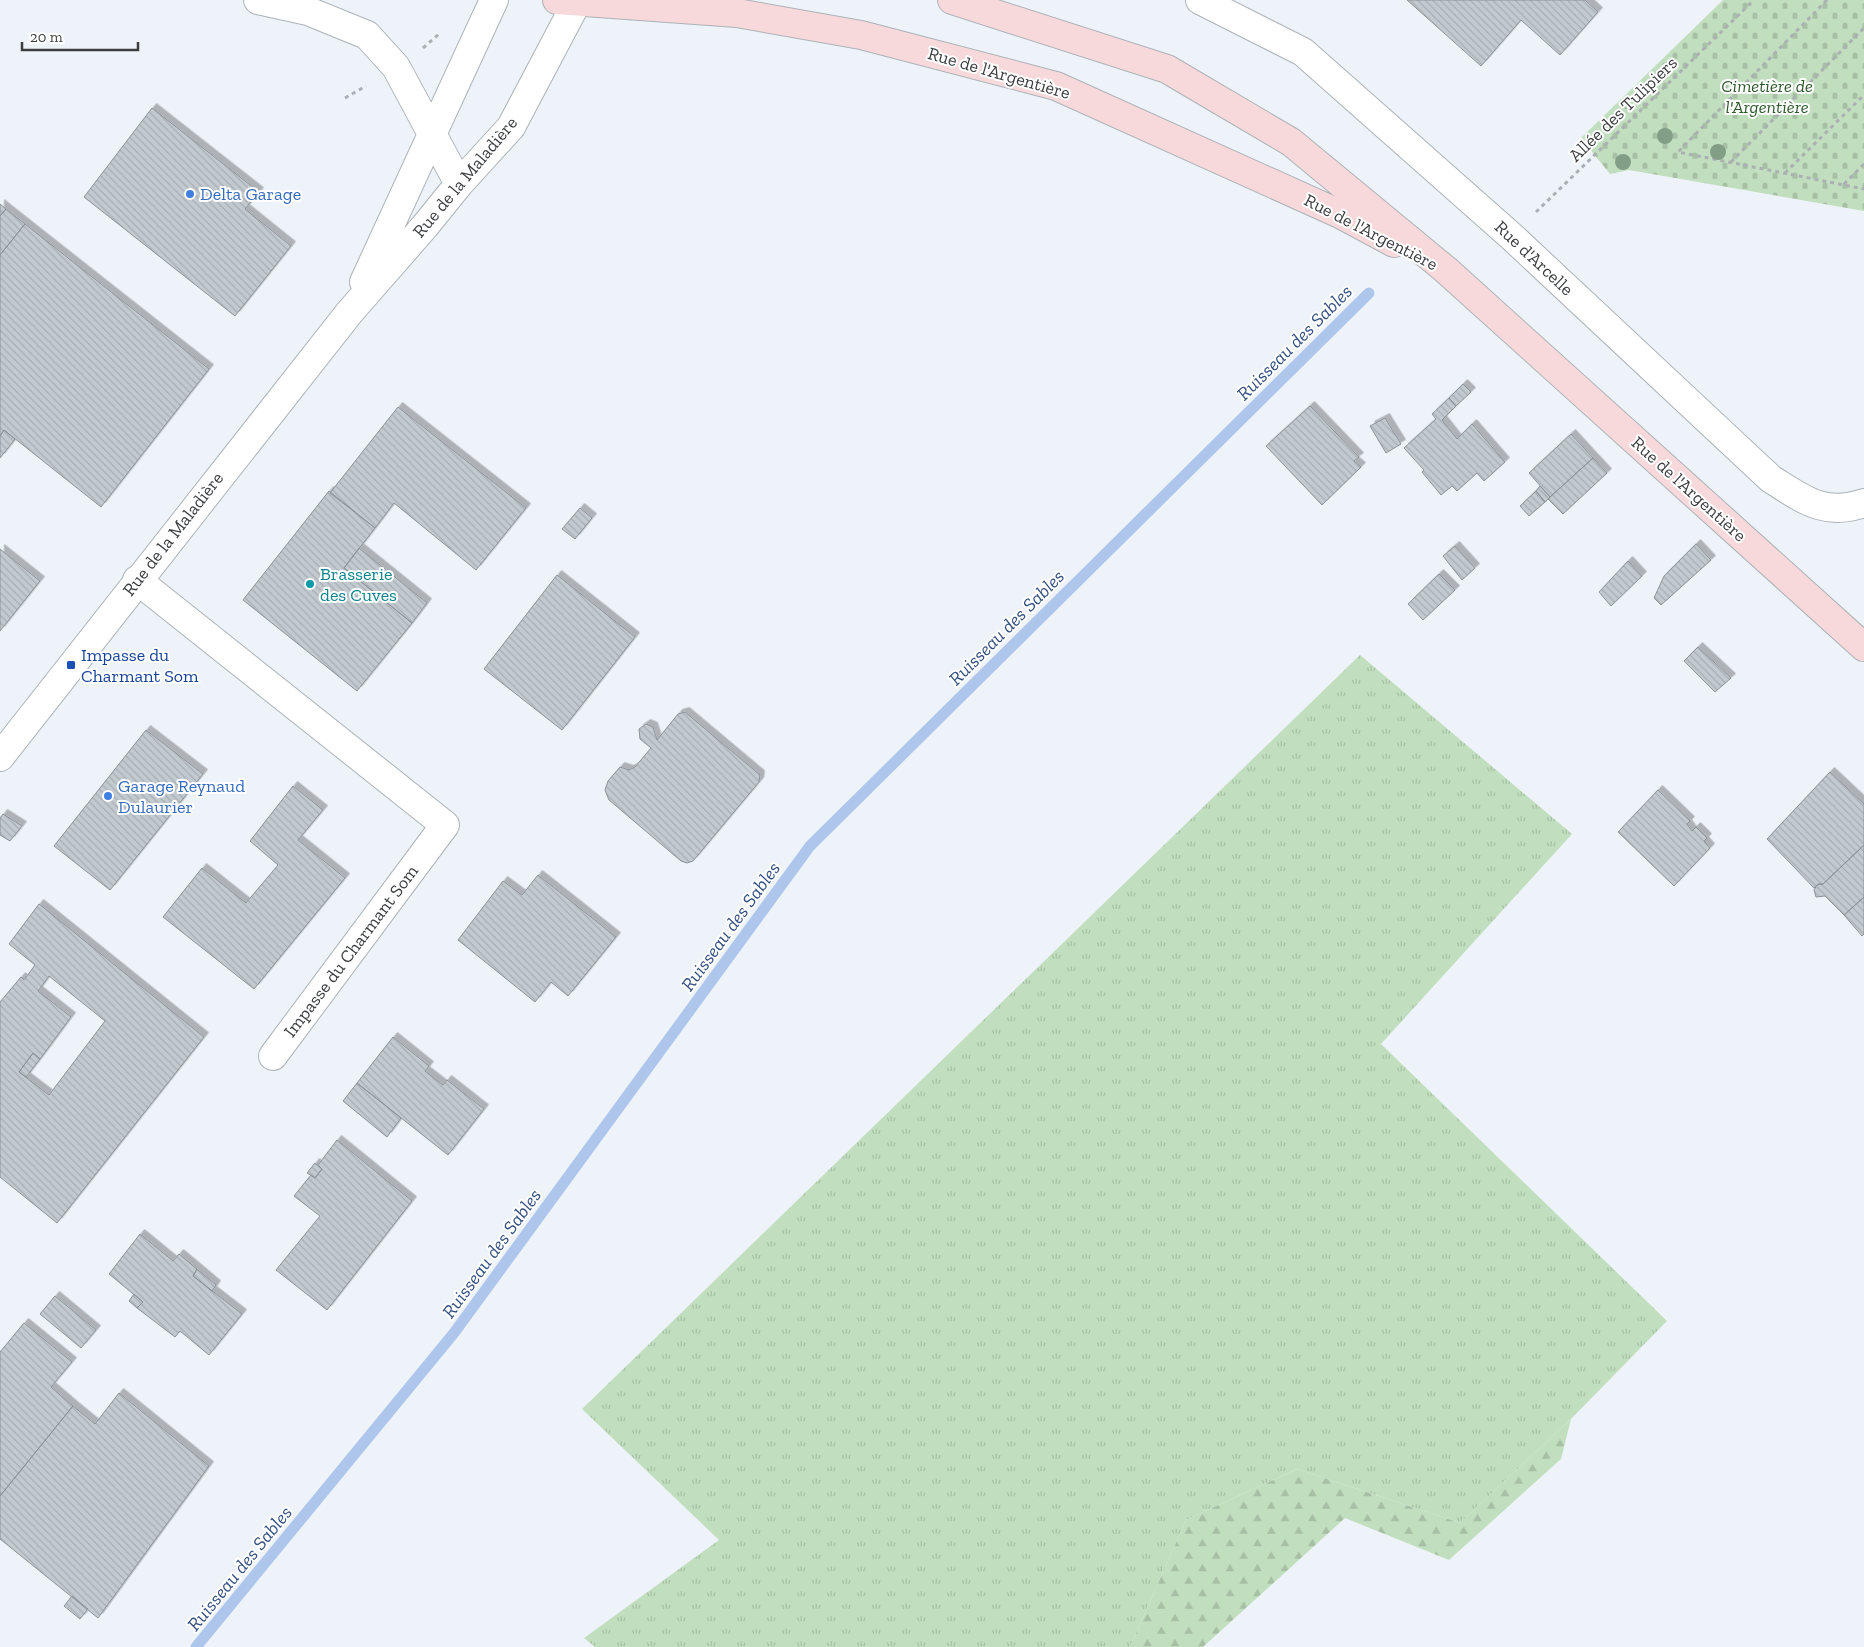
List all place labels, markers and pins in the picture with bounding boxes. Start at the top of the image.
place label: Delta Garage [200,183,301,205]
marker: Delta Garage [184,188,196,200]
place label: Brasserie des Cuves [320,563,397,606]
marker: Brasserie des Cuves [304,578,316,590]
place label: Impasse du Charmant Som [81,644,199,687]
marker: Impasse du Charmant Som [65,659,77,671]
place label: Garage Reynaud Dulaurier [118,775,245,818]
marker: Garage Reynaud Dulaurier [102,790,114,802]

